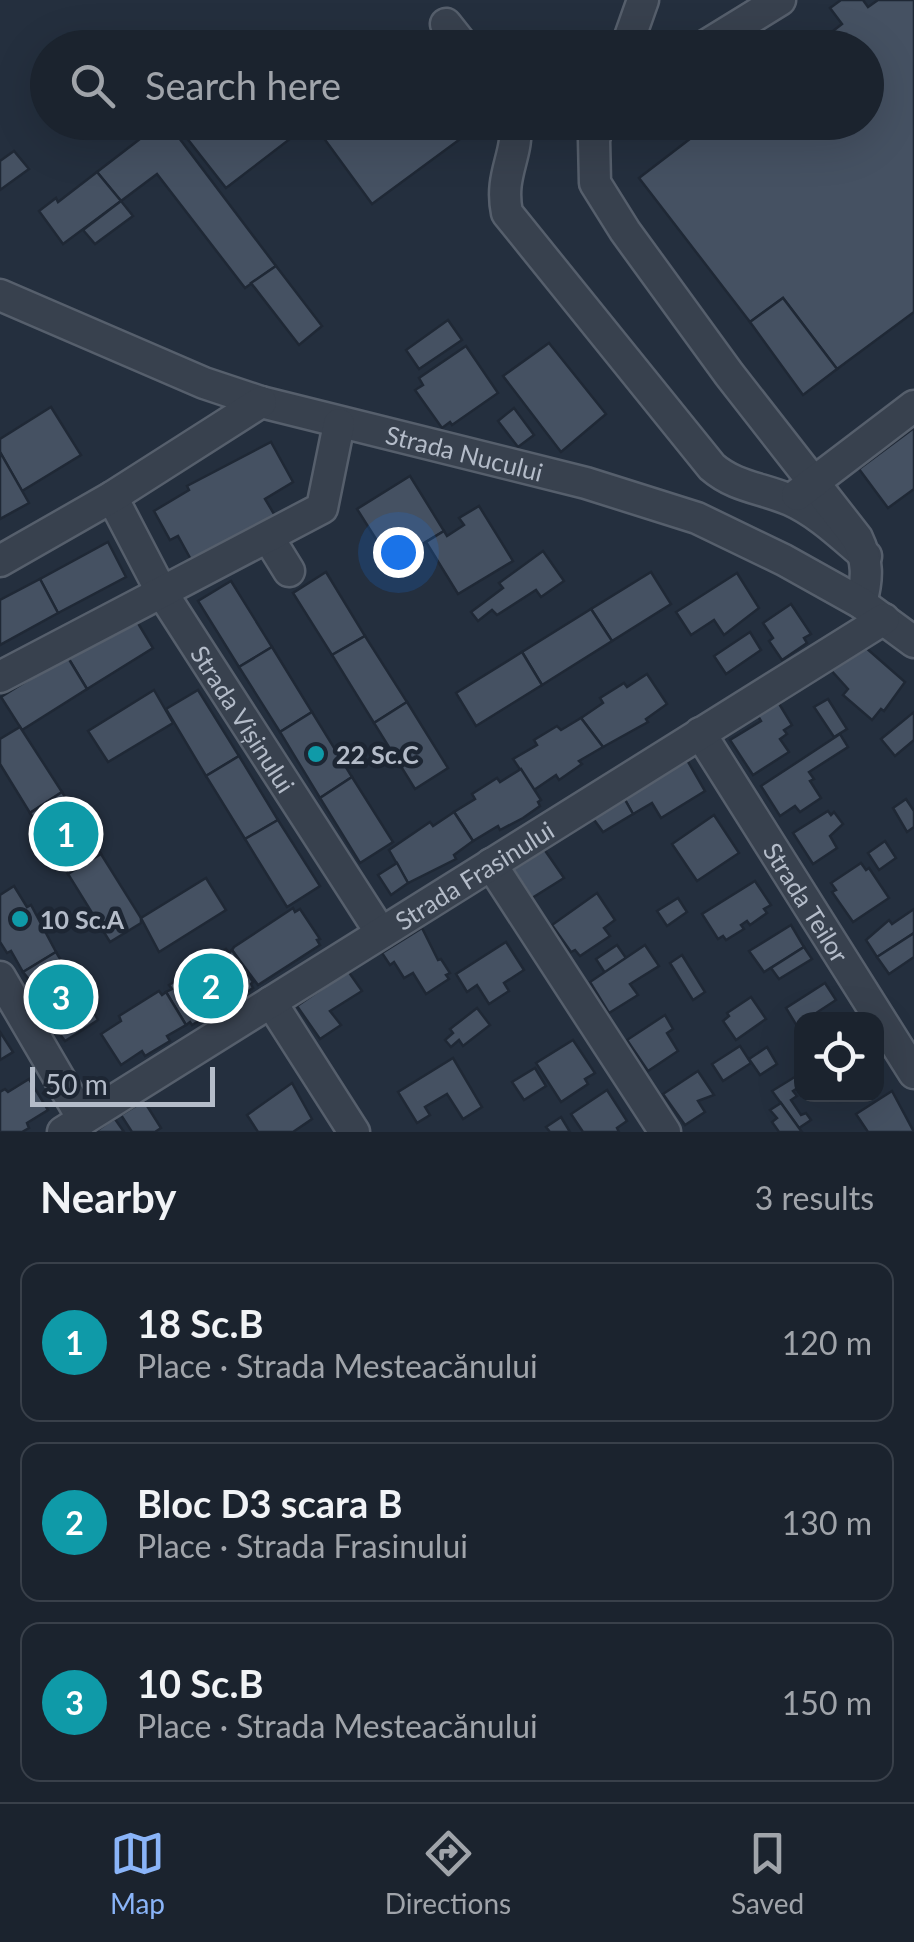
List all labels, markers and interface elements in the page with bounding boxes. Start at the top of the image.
search box [30,30,884,140]
icon: search [65,58,120,113]
text: Search here [145,62,341,108]
street label: Strada Nucului [383,419,546,487]
your location [373,527,424,578]
street label: Strada Vișinului [185,640,302,798]
place label: 22 Sc.C [336,739,419,769]
marker: 22 Sc.C [305,743,327,765]
pin: 1 [34,796,98,872]
street label: Strada Frasinului [390,814,559,936]
street label: Strada Teilor [758,837,855,968]
place label: 10 Sc.A [40,904,125,934]
marker: 10 Sc.A [9,908,31,930]
pin: 2 [178,948,244,1024]
pin: 3 [28,960,94,1034]
map controls [794,1012,884,1102]
button: locate [794,1012,884,1102]
scale bar [30,1062,215,1106]
text: 50 m [45,1067,108,1101]
text: Nearby [40,1172,177,1222]
text: 3 results [755,1178,874,1217]
text: 18 Sc.B [137,1300,263,1346]
text: 1 [65,1323,84,1362]
text: 120 m [782,1323,872,1362]
text: Place · Strada Mesteacănului [137,1346,538,1385]
text: Bloc D3 scara B [137,1480,402,1526]
text: 2 [65,1503,84,1542]
text: 130 m [782,1503,872,1542]
text: Place · Strada Frasinului [137,1526,468,1565]
text: 10 Sc.B [137,1660,263,1706]
text: 3 [65,1683,84,1722]
text: 150 m [782,1683,872,1722]
text: Place · Strada Mesteacănului [137,1706,538,1745]
tab: Map [110,1826,165,1920]
tab: Directions [385,1826,511,1920]
tab: Saved [731,1826,804,1920]

